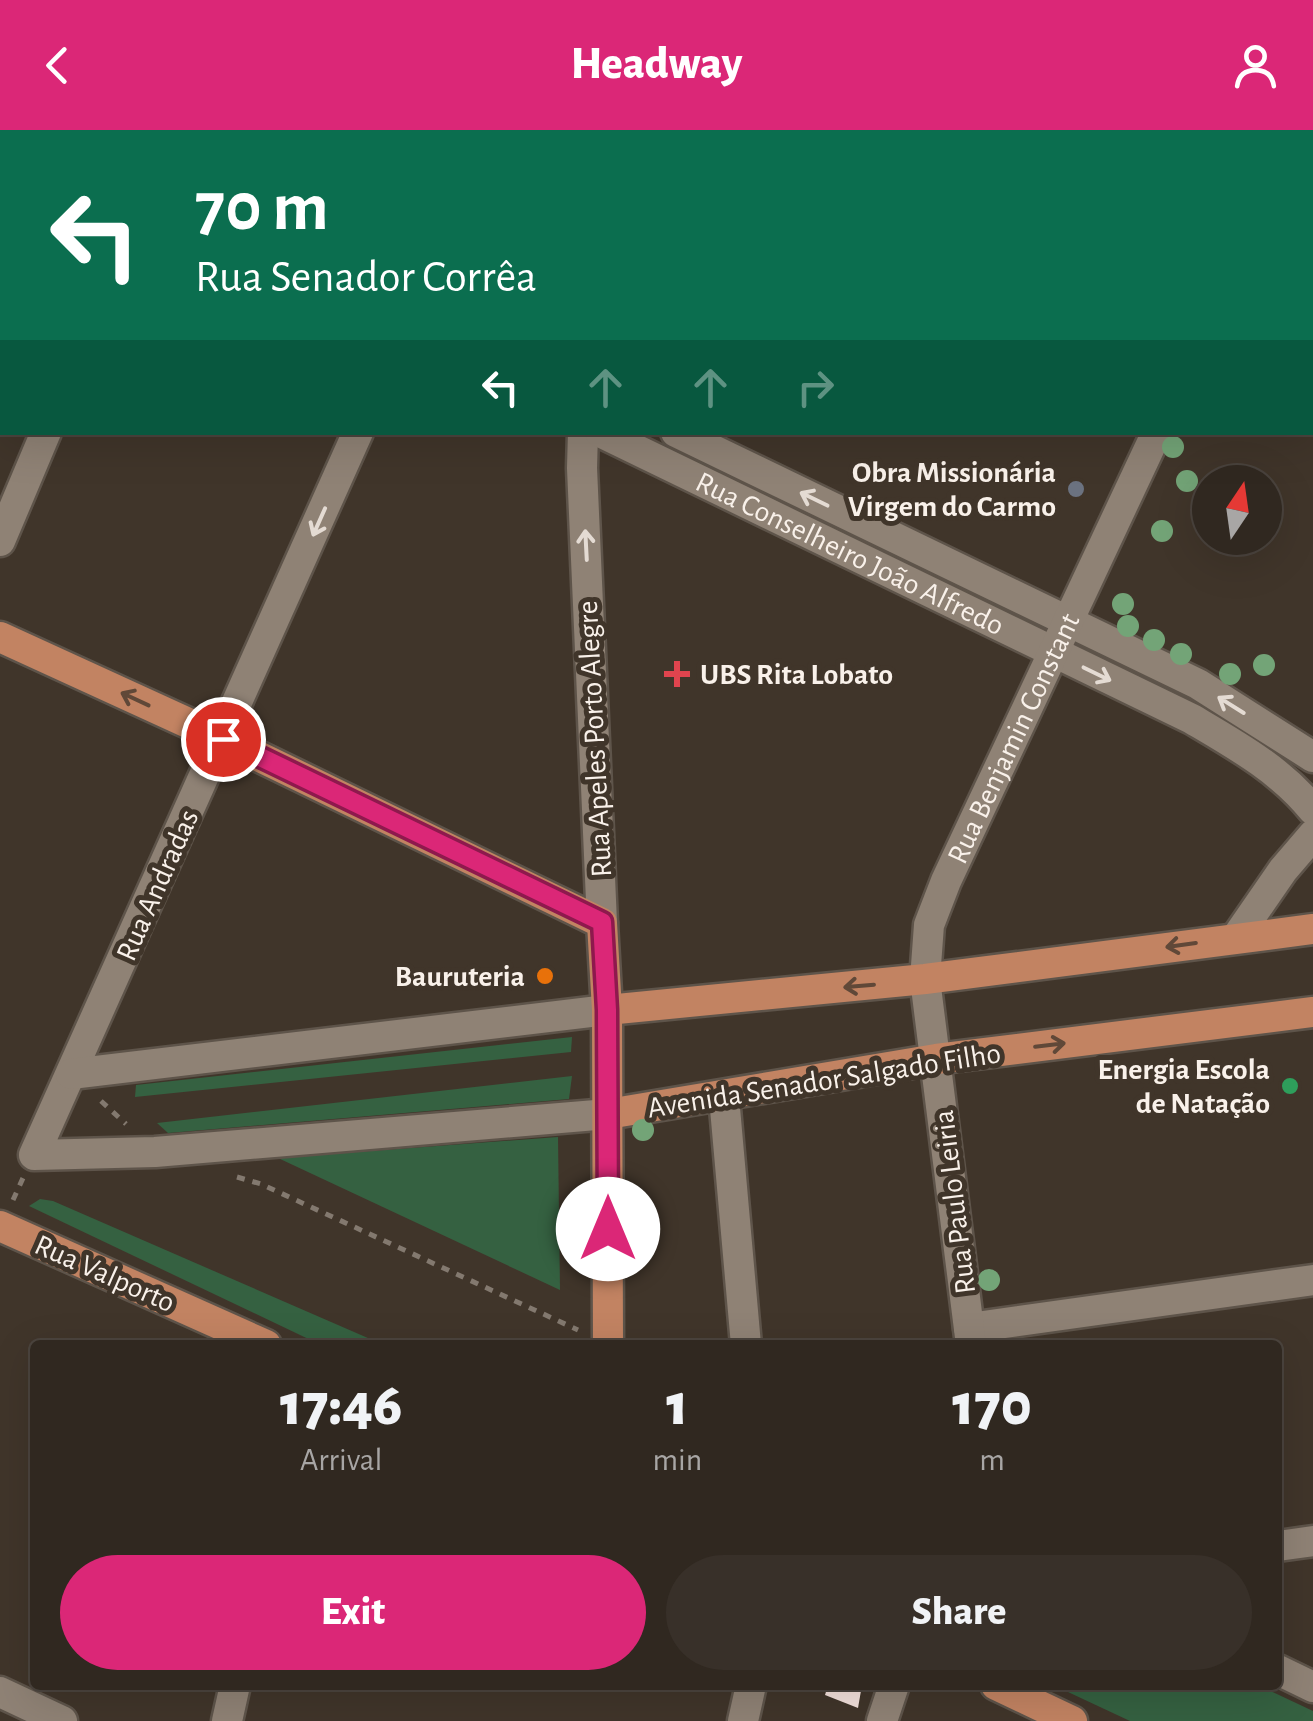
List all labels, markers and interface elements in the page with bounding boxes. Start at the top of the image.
icon: back [30,38,85,93]
icon: person [1228,38,1283,93]
text: Headway [571,42,742,87]
icon: left [30,170,160,300]
text: 70 m [195,173,329,243]
text: Rua Senador Corrêa [195,255,537,300]
icon: left [473,360,528,415]
icon: ahead [578,360,633,415]
icon: ahead [683,360,738,415]
icon: right [788,360,843,415]
place label: Obra Missionária Virgem do Carmo [848,458,1056,522]
north arrow [1192,465,1282,555]
map controls [1192,465,1282,555]
street label: Rua Conselheiro João Alfredo [691,467,1008,641]
marker: Obra Missionária Virgem do Carmo [1065,478,1087,500]
one-way arrow [800,489,830,508]
one-way arrow [309,506,327,537]
one-way arrow [576,530,595,562]
street label: Rua Apeles Porto Alegre [573,600,617,878]
street label: Rua Benjamin Constant [942,608,1086,868]
place label: UBS Rita Lobato [700,660,893,690]
marker: UBS Rita Lobato [664,661,690,687]
one-way arrow [1081,665,1111,684]
one-way arrow [121,689,151,707]
one-way arrow [1217,695,1245,715]
pin [181,697,266,782]
icon: arrive [196,712,251,767]
street label: Rua Andradas [111,805,205,965]
one-way arrow [1166,936,1198,955]
place label: Bauruteria [395,962,525,992]
marker: Bauruteria [534,965,556,987]
one-way arrow [844,976,876,995]
one-way arrow [1033,1035,1066,1053]
street label: Avenida Senador Salgado Filho [645,1038,1003,1124]
place label: Energia Escola de Natação [1097,1055,1270,1119]
marker: Energia Escola de Natação [1279,1075,1301,1097]
street label: Rua Paulo Leiria [929,1108,981,1296]
position arrow [556,1177,660,1281]
street label: Rua Valporto [30,1230,179,1318]
text: 17:46 [280,1376,402,1436]
text: 1 [666,1376,688,1436]
text: 170 [952,1376,1032,1436]
text: Arrival [300,1444,382,1476]
text: min [652,1444,702,1476]
text: m [979,1444,1005,1476]
button: Exit [60,1555,646,1670]
button: Share [666,1555,1252,1670]

